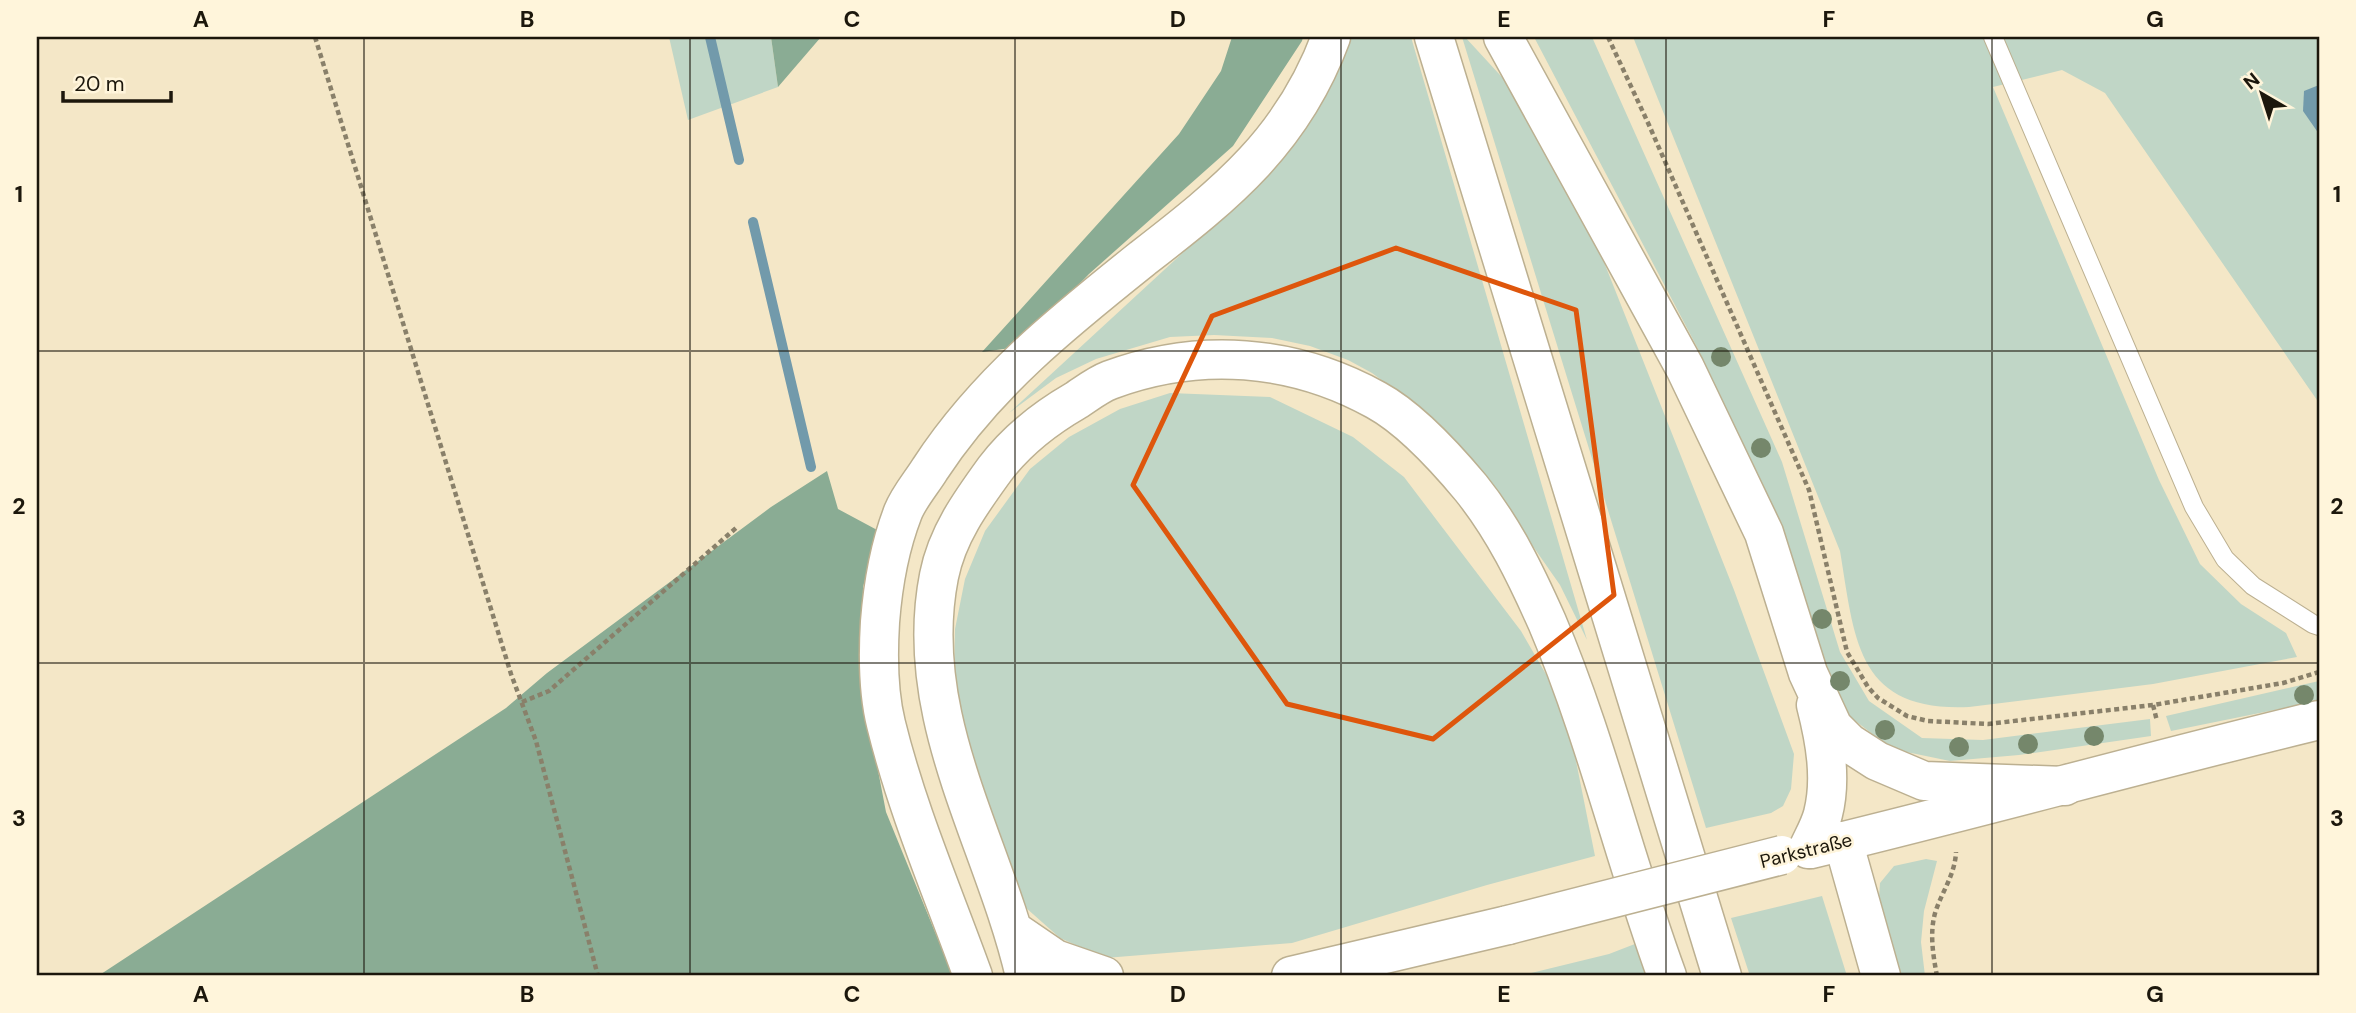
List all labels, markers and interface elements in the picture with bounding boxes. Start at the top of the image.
text: A [193,4,209,34]
text: B [520,4,534,34]
text: C [844,4,860,34]
text: D [1170,4,1186,34]
text: E [1497,4,1511,34]
text: F [1823,4,1836,34]
text: G [2146,4,2164,34]
scale bar [63,60,172,104]
north arrow [2226,60,2296,130]
text: N [2238,67,2265,95]
text: 20 m [74,70,125,98]
text: 1 [15,179,23,209]
text: 1 [2333,179,2341,209]
text: 2 [12,491,26,521]
text: 2 [2330,491,2344,521]
text: 3 [12,803,26,833]
text: 3 [2330,803,2344,833]
street label: Parkstraße [1757,827,1855,874]
text: A [193,979,209,1009]
text: B [520,979,534,1009]
text: C [844,979,860,1009]
text: D [1170,979,1186,1009]
text: E [1497,979,1511,1009]
text: F [1823,979,1836,1009]
text: G [2146,979,2164,1009]

